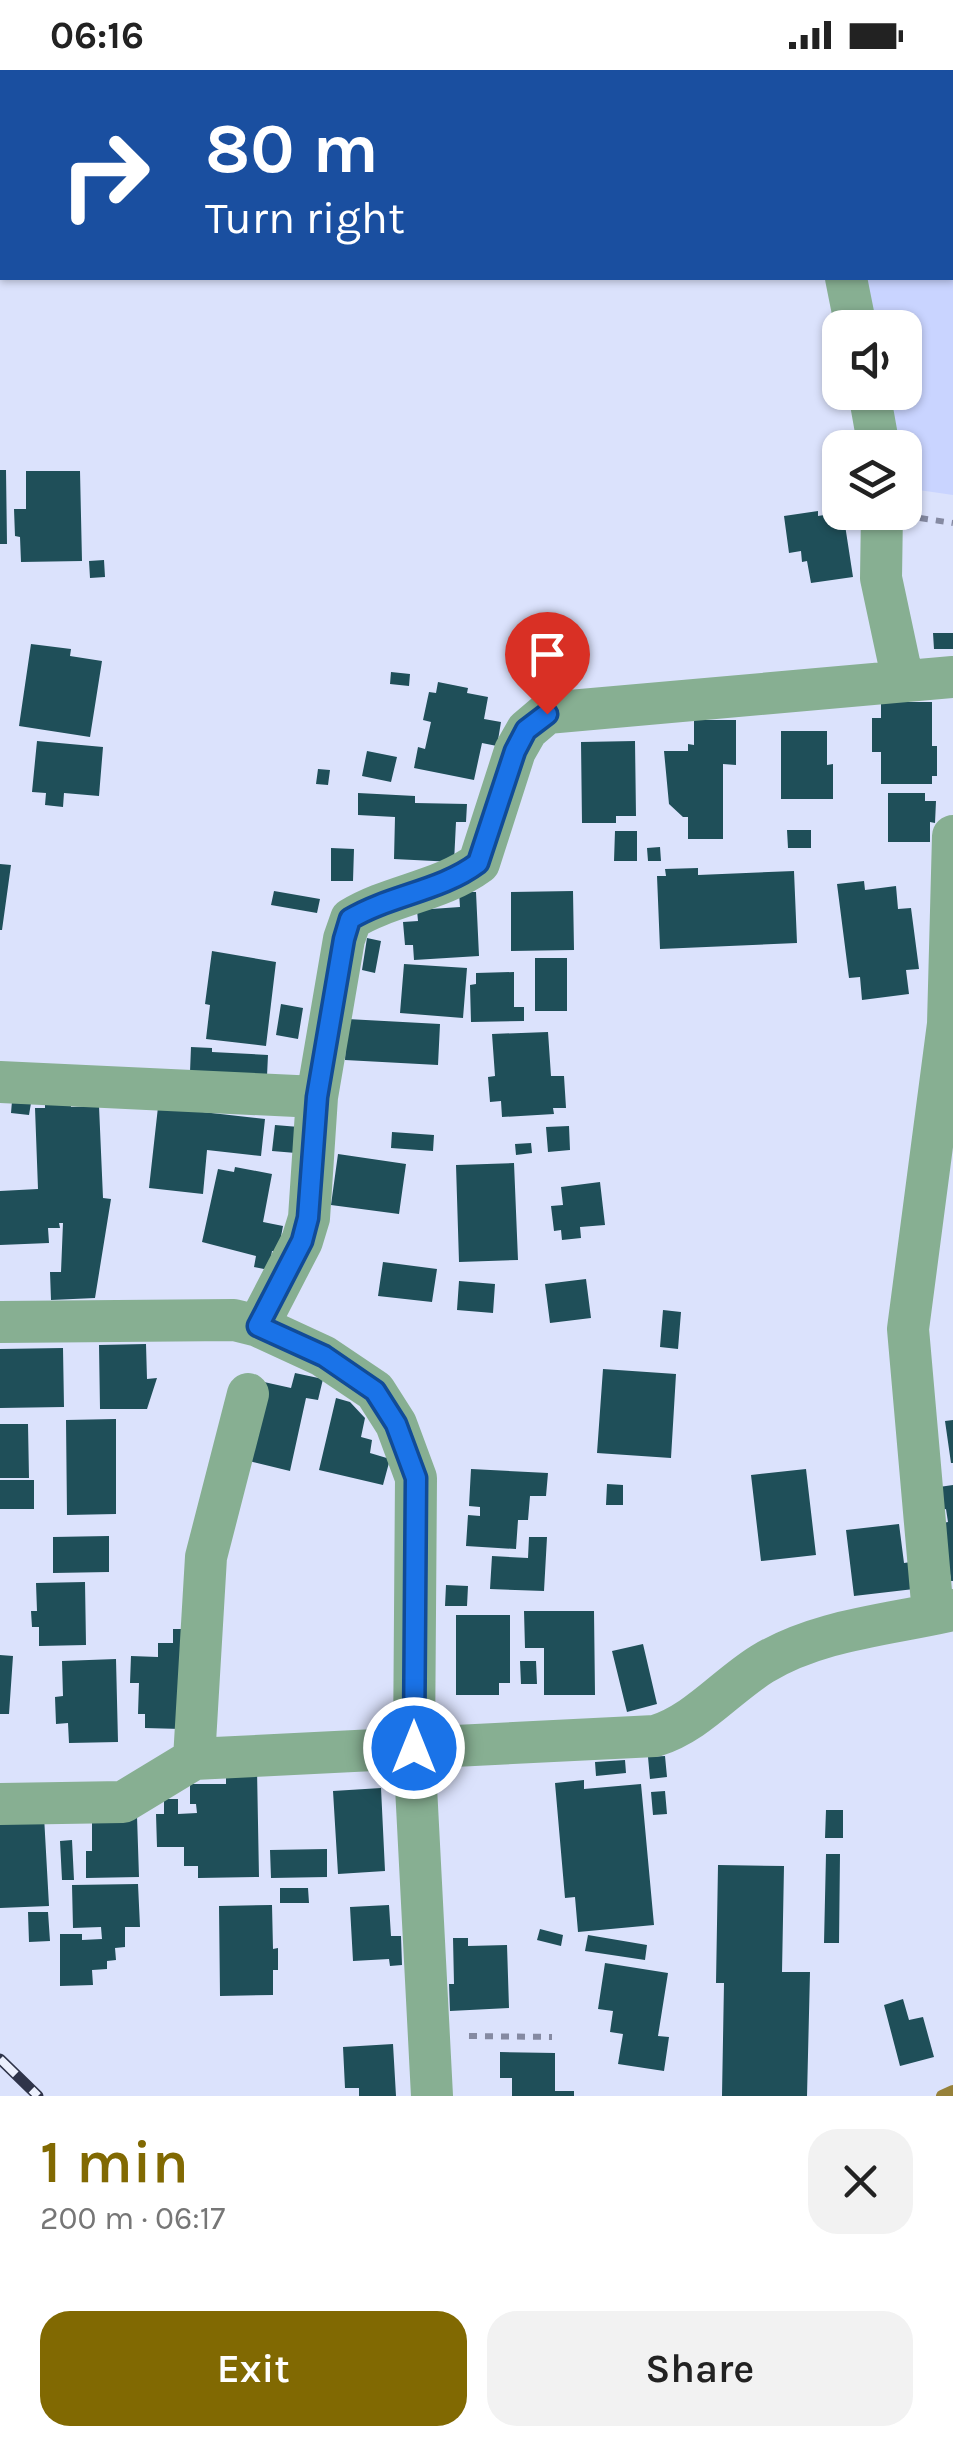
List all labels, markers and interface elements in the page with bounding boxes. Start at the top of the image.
text: 06:16 [50,13,144,58]
text: 80 m [205,108,379,190]
icon: right [40,110,170,240]
text: Turn right [205,192,405,244]
map controls [822,310,922,530]
button: sound [822,310,922,410]
button: layers [822,430,922,530]
pin [505,612,590,715]
icon: arrive [520,627,575,682]
position arrow [362,1696,466,1800]
text: 1 min [40,2127,189,2197]
button: close [808,2129,913,2234]
text: 200 m · 06:17 [40,2200,225,2237]
button: Exit [40,2311,467,2426]
button: Share [487,2311,913,2426]

